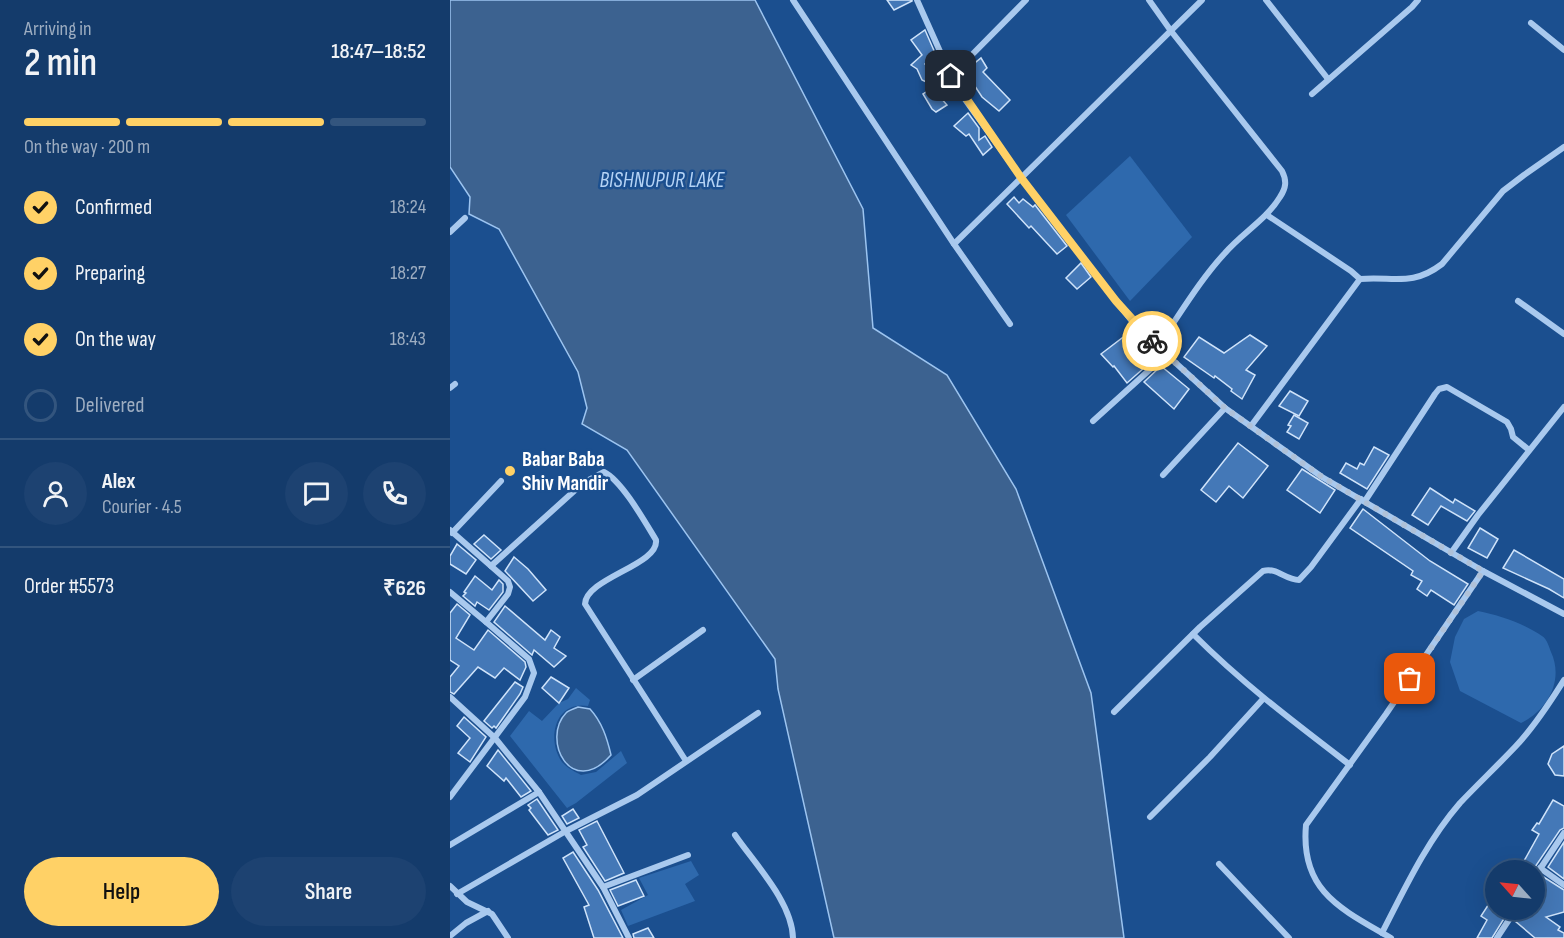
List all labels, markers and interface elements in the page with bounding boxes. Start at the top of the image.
text: Arriving in [24,17,92,41]
text: 18:47–18:52 [331,38,426,65]
text: 2 min [24,40,97,87]
pin [925,50,976,101]
icon: home [934,59,967,92]
text: On the way · 200 m [24,135,150,159]
water label: BISHNUPUR LAKE [600,167,726,194]
icon: check [24,191,57,224]
text: Confirmed [75,194,152,221]
text: 18:24 [390,195,426,219]
icon: check [24,257,57,290]
text: Preparing [75,260,145,287]
text: 18:27 [390,261,426,285]
courier [1122,311,1182,371]
icon: check [24,323,57,356]
icon: bike [1136,325,1169,358]
text: On the way [75,326,156,353]
text: 18:43 [390,327,426,351]
text: Delivered [75,392,144,419]
place label: Babar Baba Shiv Mandir [522,447,609,496]
button: person [24,462,87,525]
button: chat [285,462,348,525]
button: phone [363,462,426,525]
marker: Babar Baba Shiv Mandir [503,464,517,478]
text: Alex [102,468,135,495]
text: Courier · 4.5 [102,495,182,519]
text: Order #5573 [24,573,114,600]
text: ₹626 [383,575,426,602]
pin [1384,653,1435,704]
icon: bag [1393,662,1426,695]
button: Help [24,857,219,926]
button: Share [231,857,426,926]
north arrow [1485,860,1545,920]
map controls [1485,860,1545,920]

